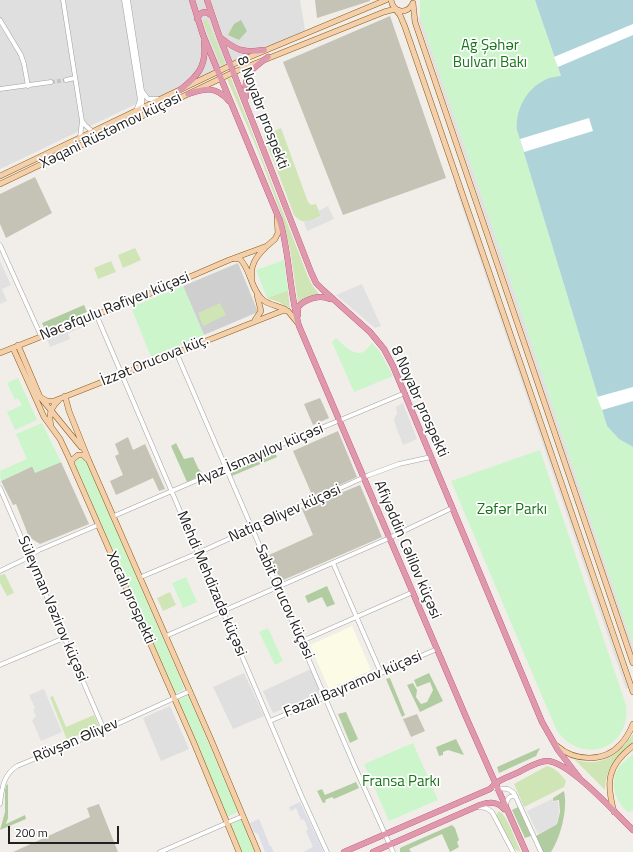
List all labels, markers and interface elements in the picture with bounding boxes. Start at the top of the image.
park label: Ağ Şəhər Bulvarı Bakı [453,37,527,72]
street label: 8 Noyabr prospekti [232,54,292,172]
street label: Xəqani Rüstəmov küçəsi [37,89,185,173]
street label: Nəcəfqulu Rəfiyev küçəsi [37,269,193,345]
street label: İzzət Orucova küç. [99,331,211,391]
street label: 8 Noyabr prospekti [386,344,452,460]
street label: Ayaz İsmayılov küçəsi [194,420,326,490]
street label: Afiyəddin Cəlilov küçəsi [370,478,444,622]
street label: Natiq Əliyev küçəsi [226,481,344,547]
park label: Zəfər Parkı [477,501,547,519]
street label: Mehdi Mehdizadə küçəsi [172,509,250,659]
street label: Süleyman Vəzirov küçəsi [13,533,91,685]
street label: Sabit Orucov küçəsi [251,542,317,662]
street label: Xocalı prospekti [102,549,158,647]
street label: Fəzail Bayramov küçəsi [281,648,425,722]
street label: Rövşən Əliyev [31,715,121,767]
park label: Fransa Parkı [362,773,440,791]
scale bar [10,818,121,844]
text: 200 m [15,823,48,842]

